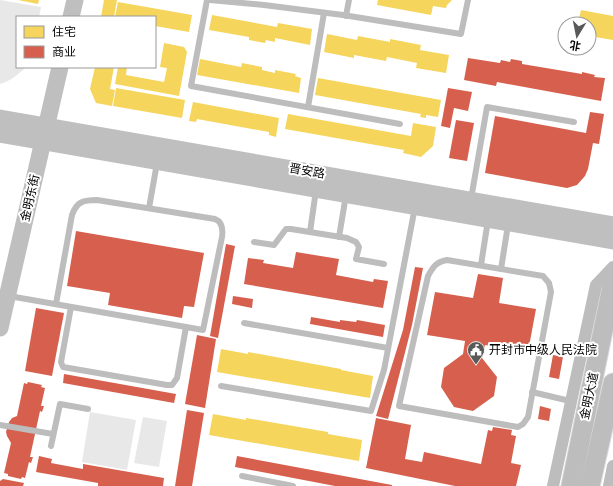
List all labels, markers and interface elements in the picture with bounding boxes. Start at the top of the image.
legend [16,16,156,68]
north arrow [557,16,597,56]
text: 住宅 [52,24,76,39]
text: 北 [569,38,582,54]
text: 商业 [52,44,76,59]
street label: 晋安路 [288,160,326,181]
street label: 金明东街 [17,173,42,223]
public building icon: 开封市中级人民法院 [466,340,486,365]
place label: 开封市中级人民法院 [489,342,597,357]
street label: 金明大道 [576,371,601,421]

